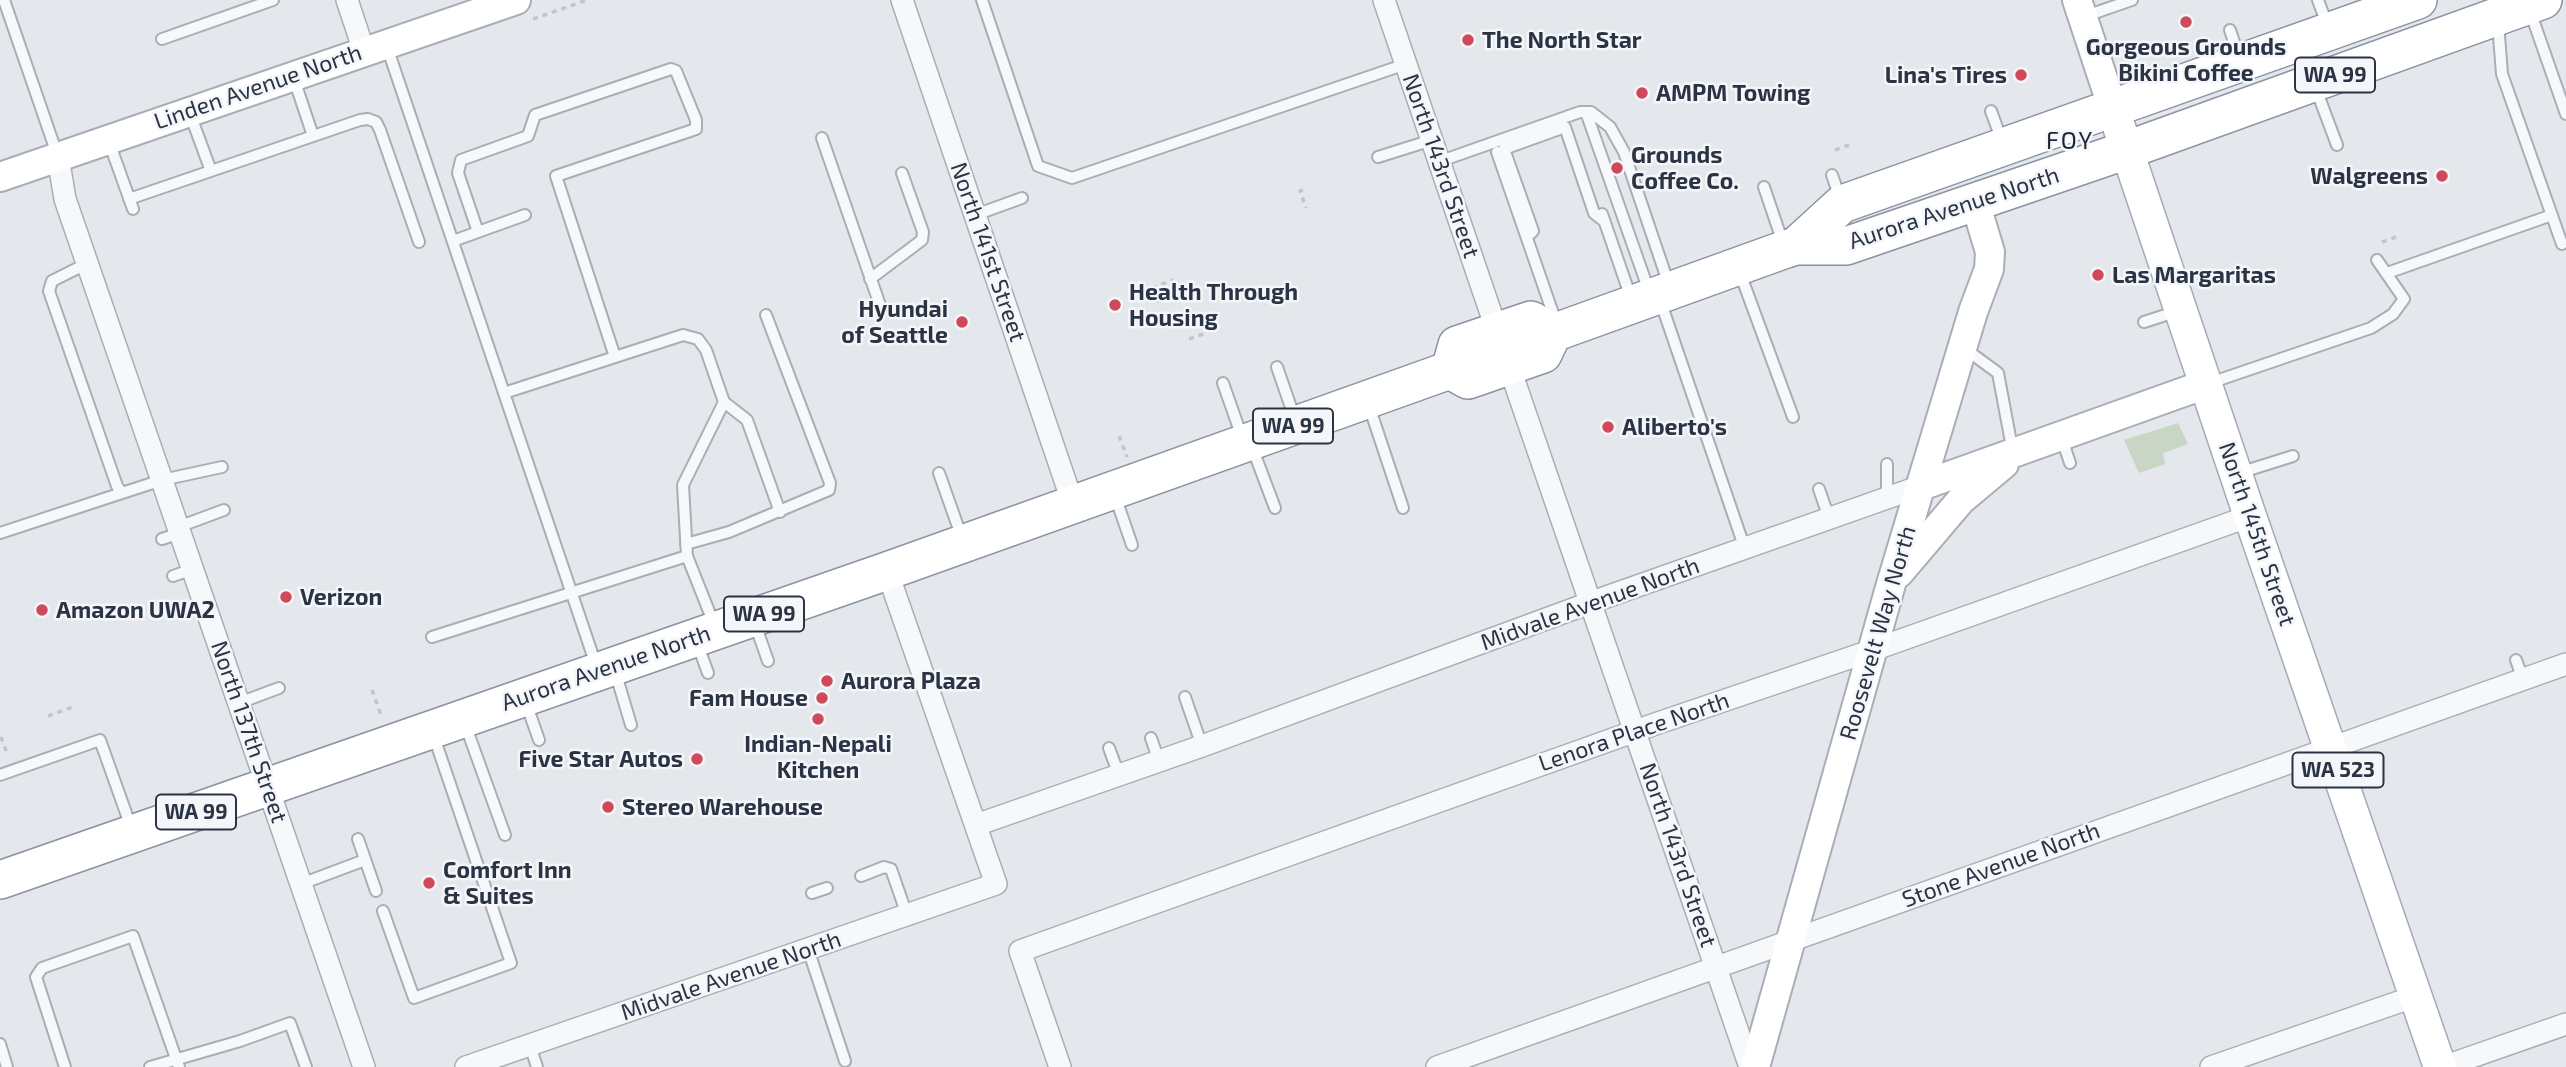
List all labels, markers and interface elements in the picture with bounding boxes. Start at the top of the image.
marker: Gorgeous Grounds Bikini Coffee [2178,14,2194,30]
place label: The North Star [1482,26,1642,54]
marker: The North Star [1460,32,1476,48]
place label: Gorgeous Grounds Bikini Coffee [2086,33,2286,87]
street label: Linden Avenue North [151,39,365,135]
road number: WA 99 [2295,57,2375,92]
place label: Lina's Tires [1885,61,2007,89]
marker: Lina's Tires [2013,67,2029,83]
street label: North 143rd Street [1397,70,1485,262]
place label: AMPM Towing [1656,79,1810,107]
marker: AMPM Towing [1634,85,1650,101]
district label: FOY [2046,127,2094,155]
place label: Grounds Coffee Co. [1631,141,1739,195]
street label: North 141st Street [944,159,1032,345]
marker: Grounds Coffee Co. [1609,160,1625,176]
street label: Aurora Avenue North [1845,161,2063,255]
place label: Walgreens [2310,162,2428,190]
marker: Walgreens [2434,168,2450,184]
place label: Las Margaritas [2112,261,2276,289]
marker: Las Margaritas [2090,267,2106,283]
place label: Health Through Housing [1129,278,1298,332]
place label: Hyundai of Seattle [841,295,948,349]
marker: Health Through Housing [1107,297,1123,313]
marker: Hyundai of Seattle [954,314,970,330]
road number: WA 99 [1253,408,1333,444]
place label: Aliberto's [1622,413,1727,441]
marker: Aliberto's [1600,419,1616,435]
street label: North 145th Street [2213,438,2301,630]
street label: Roosevelt Way North [1834,523,1922,743]
street label: Midvale Avenue North [1477,552,1703,656]
place label: Verizon [300,583,382,611]
marker: Verizon [278,589,294,605]
place label: Amazon UWA2 [56,596,215,624]
road number: WA 99 [724,596,804,632]
marker: Amazon UWA2 [34,602,50,618]
street label: Aurora Avenue North [498,619,714,717]
street label: North 137th Street [205,637,293,827]
place label: Aurora Plaza [841,667,981,695]
marker: Aurora Plaza [819,673,835,689]
place label: Fam House [689,684,808,712]
street label: Lenora Place North [1535,686,1733,778]
marker: Fam House [814,690,830,706]
marker: Indian-Nepali Kitchen [810,711,826,727]
place label: Indian-Nepali Kitchen [744,730,892,784]
place label: Five Star Autos [518,745,683,773]
marker: Five Star Autos [689,751,705,767]
road number: WA 523 [2292,752,2384,788]
street label: North 143rd Street [1634,759,1722,951]
place label: Stereo Warehouse [622,793,823,821]
road number: WA 99 [156,794,236,830]
marker: Stereo Warehouse [600,799,616,815]
street label: Stone Avenue North [1898,816,2104,914]
place label: Comfort Inn & Suites [443,856,572,910]
marker: Comfort Inn & Suites [421,875,437,891]
street label: Midvale Avenue North [617,925,845,1027]

